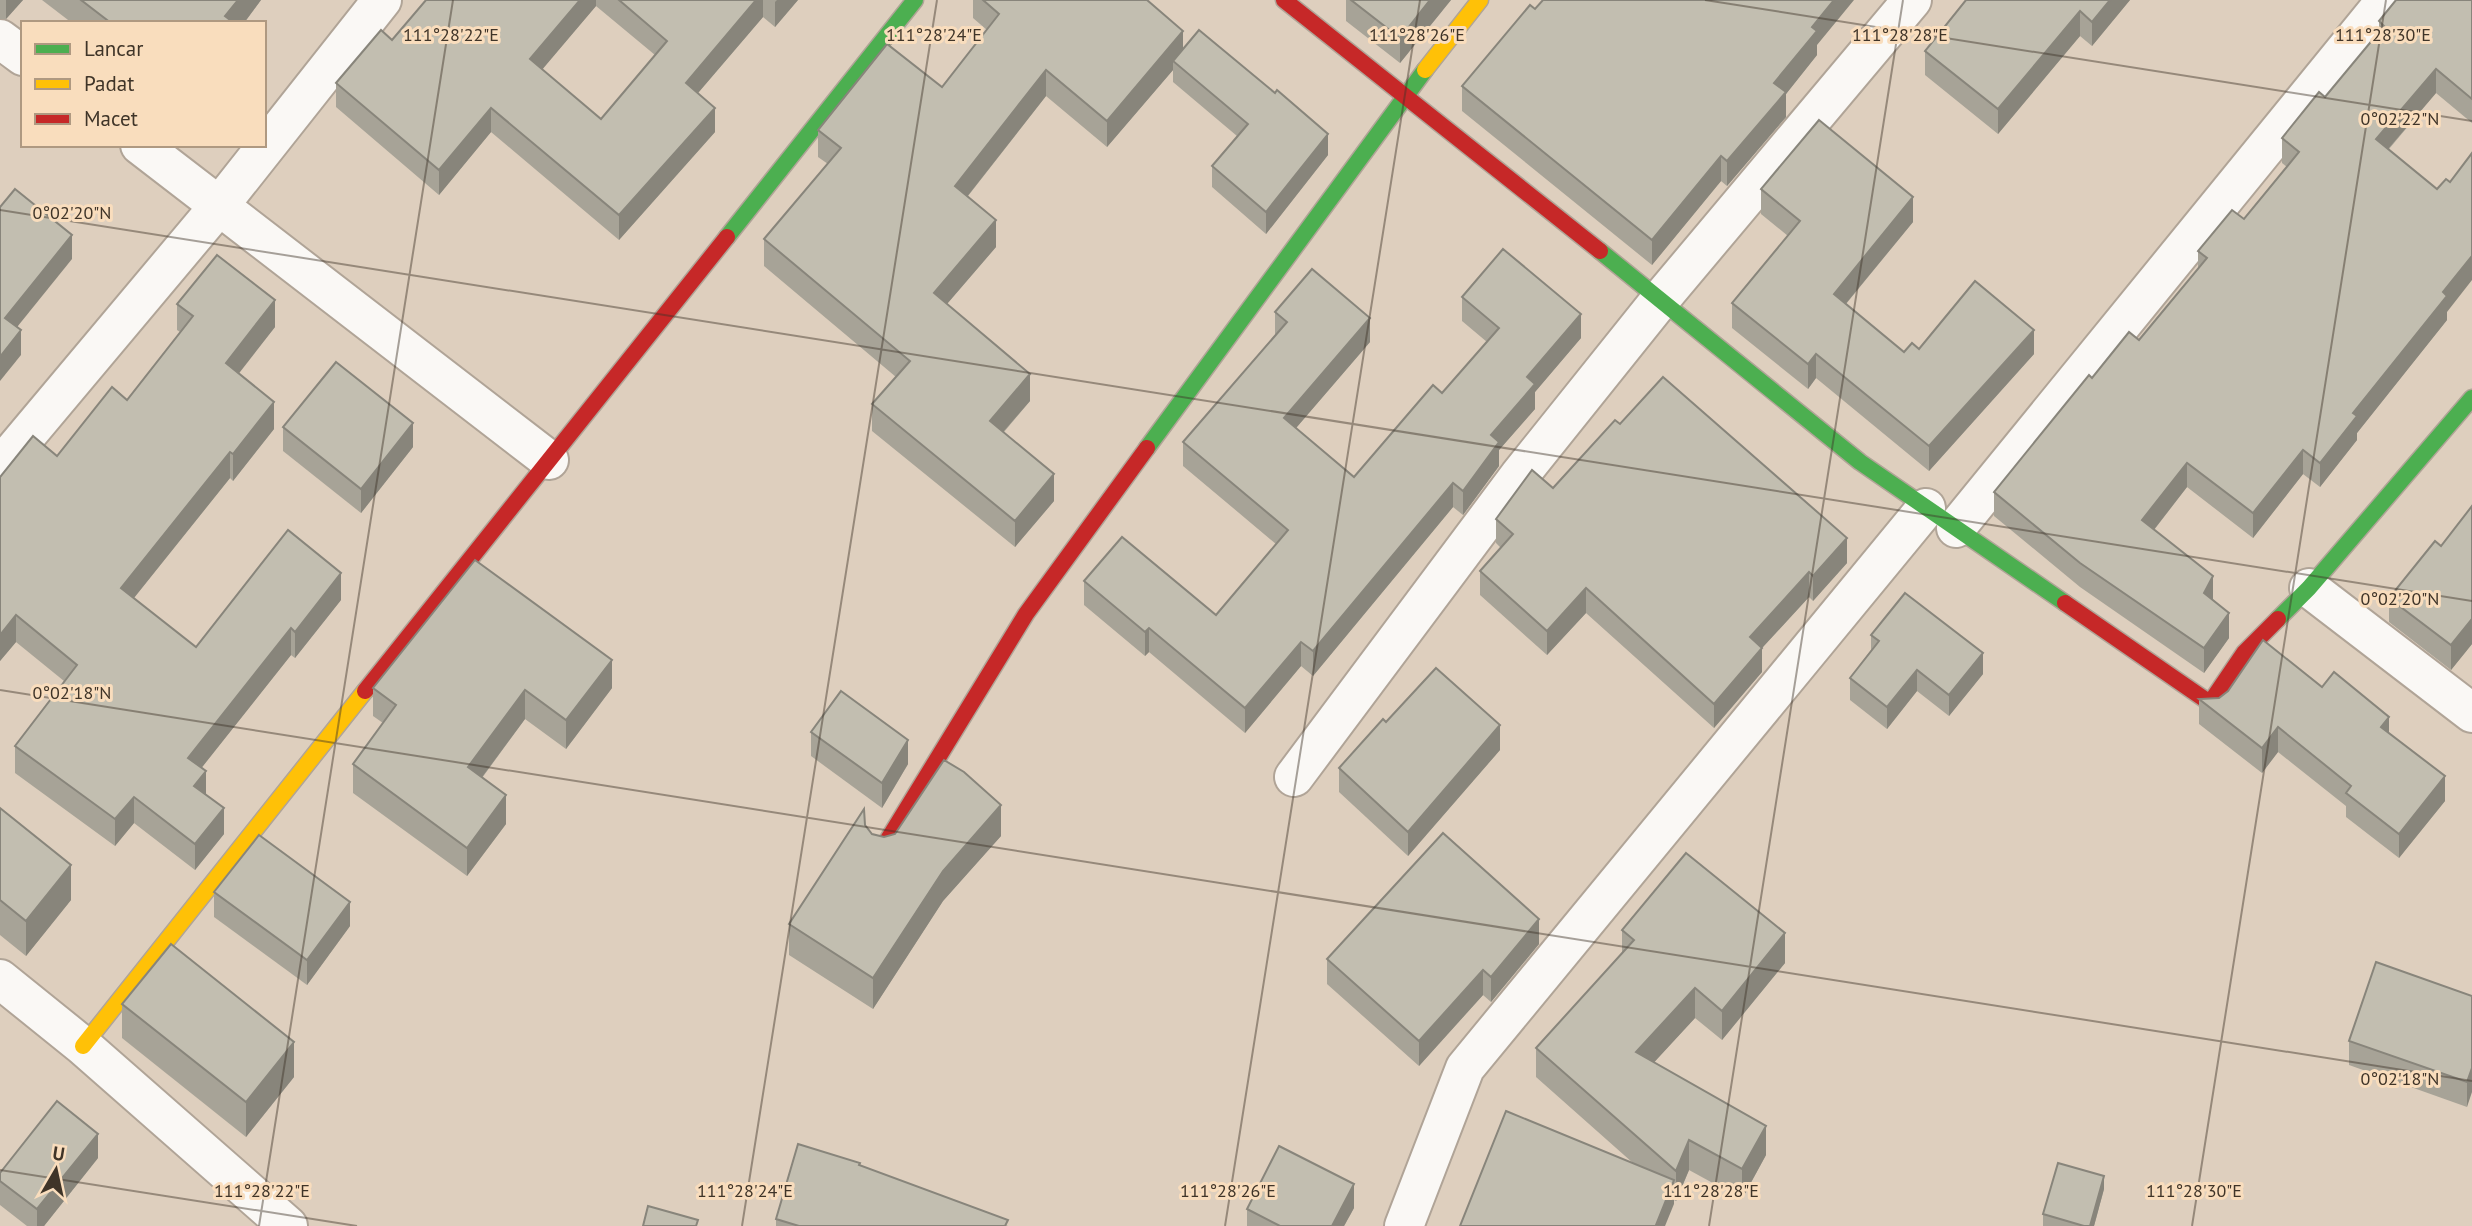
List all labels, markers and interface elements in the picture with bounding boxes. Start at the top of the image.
legend [21,21,266,147]
text: 111°28'22"E [403,23,499,46]
text: 111°28'24"E [886,23,982,46]
text: 111°28'26"E [1369,23,1465,46]
text: 111°28'28"E [1852,23,1948,46]
text: 111°28'30"E [2335,23,2431,46]
text: Lancar [84,35,143,62]
text: Padat [84,70,134,97]
text: Macet [84,105,138,132]
text: 0°02'22"N [2361,107,2439,130]
text: 0°02'20"N [33,201,111,224]
text: 0°02'20"N [2361,587,2439,610]
text: 0°02'18"N [33,681,111,704]
text: 0°02'18"N [2361,1067,2439,1090]
north arrow [21,1135,91,1205]
text: U [51,1140,66,1166]
text: 111°28'22"E [214,1179,310,1202]
text: 111°28'24"E [697,1179,793,1202]
text: 111°28'26"E [1180,1179,1276,1202]
text: 111°28'28"E [1663,1179,1759,1202]
text: 111°28'30"E [2146,1179,2242,1202]

